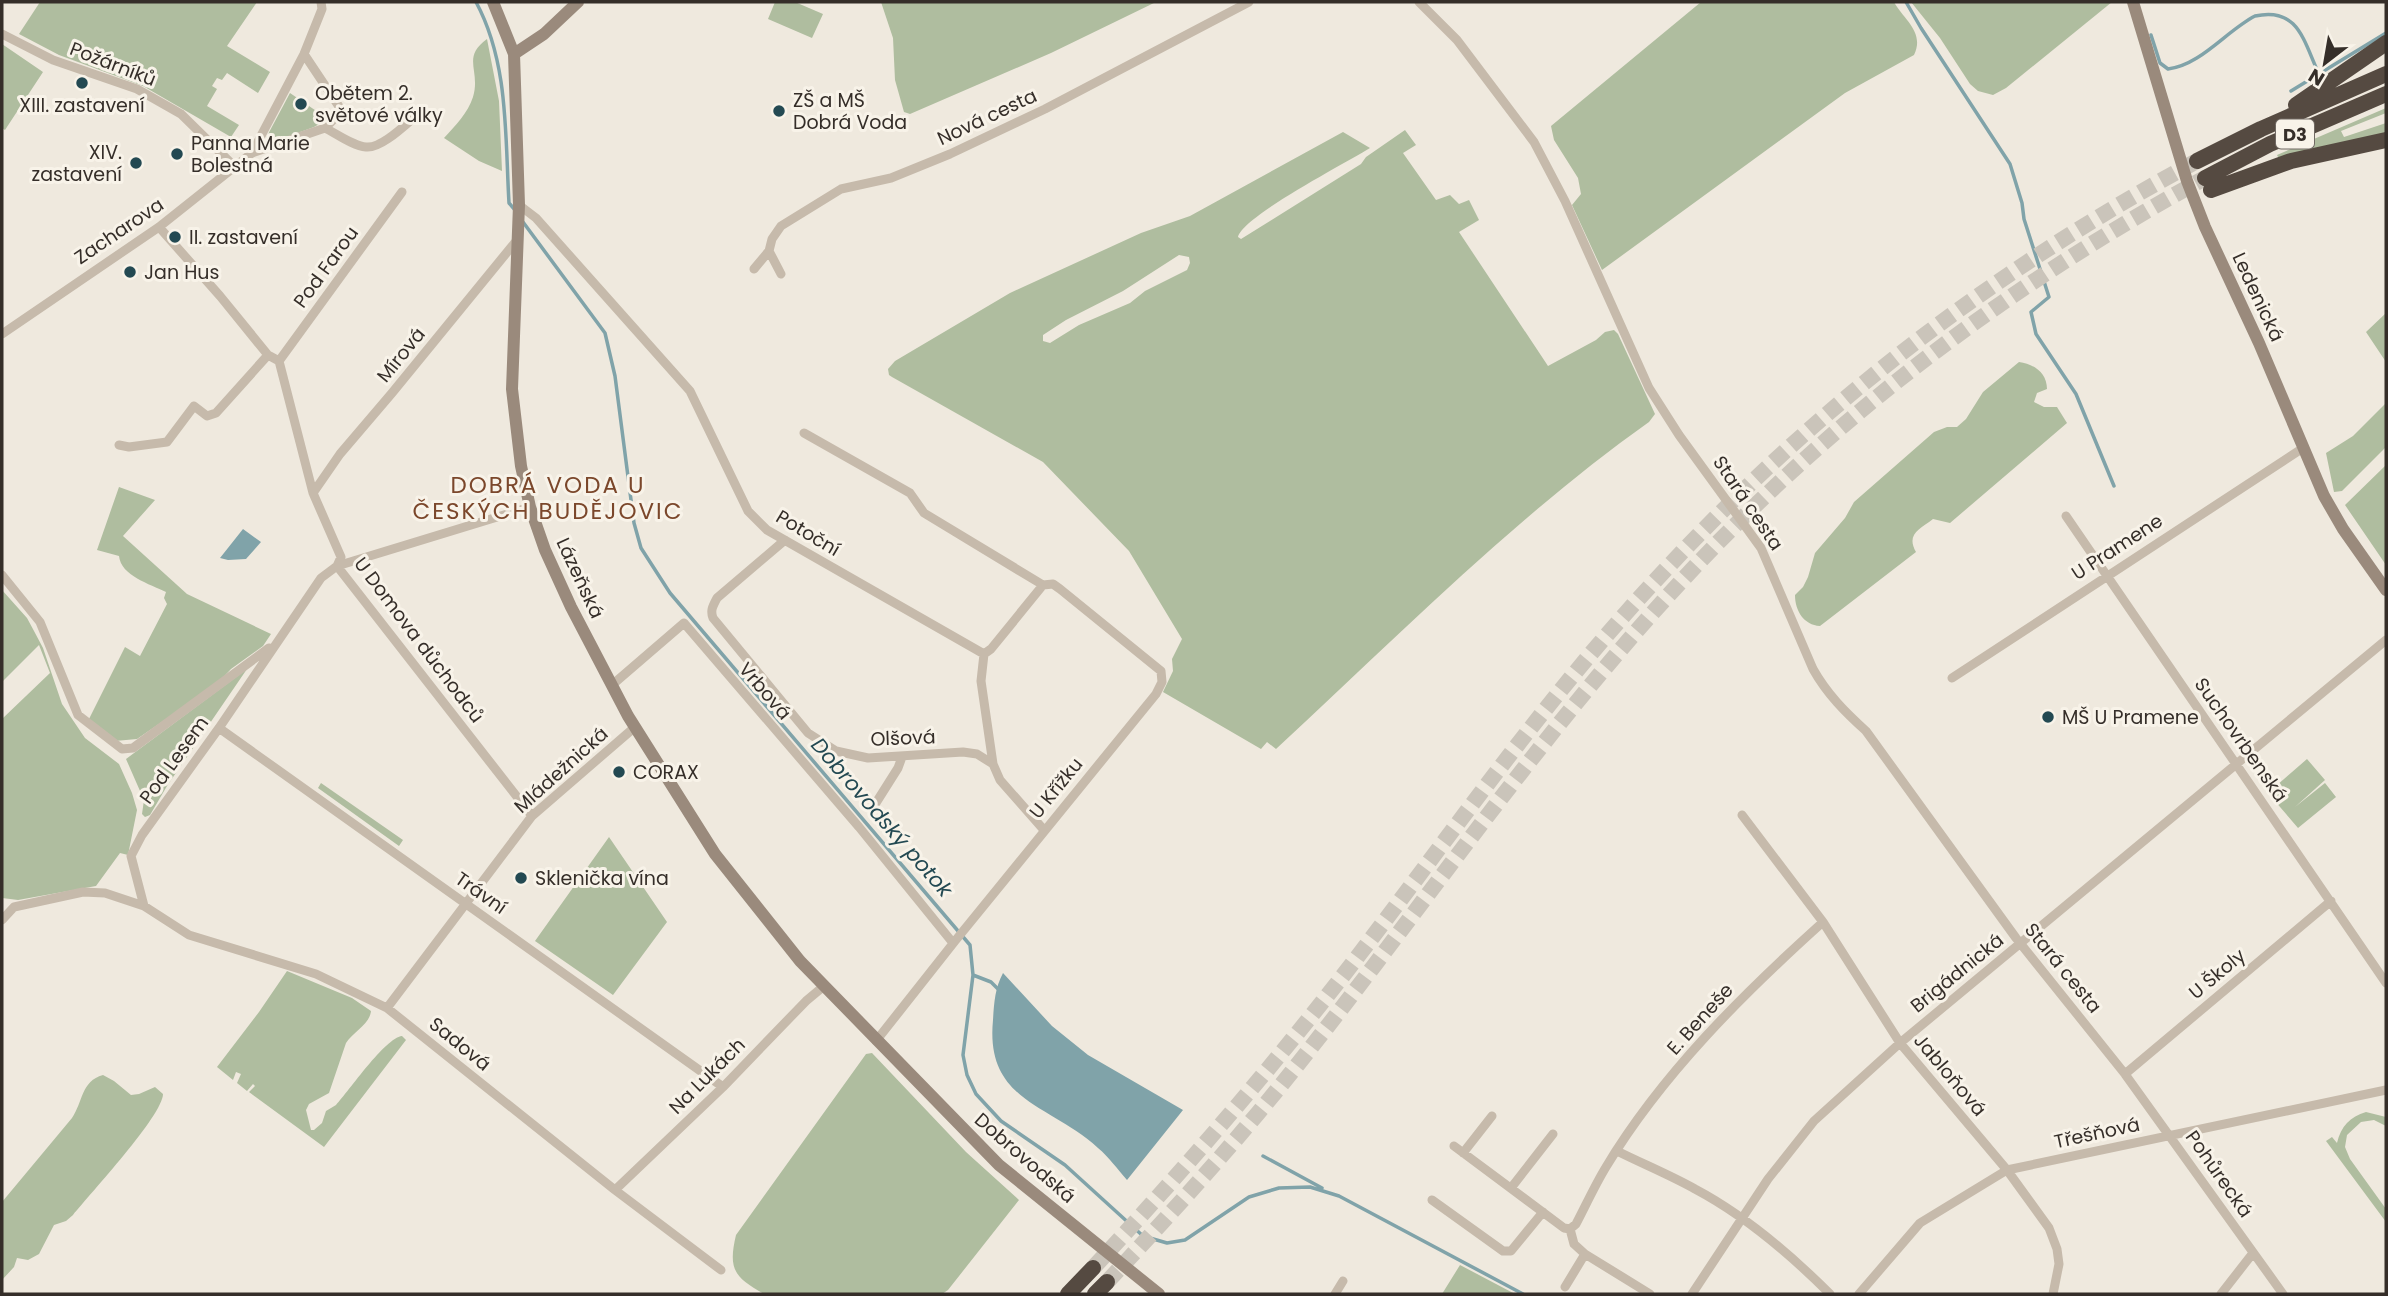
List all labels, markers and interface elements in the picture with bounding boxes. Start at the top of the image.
north arrow [2290,28,2360,98]
street label: Požárníků [66,35,160,93]
text: N [2303,62,2330,92]
marker: XIII. zastavení [74,75,90,91]
place label: Obětem 2. světové války [315,80,443,129]
street label: Nová cesta [933,82,1041,152]
place label: ZŠ a MŠ Dobrá Voda [793,87,907,136]
place label: XIII. zastavení [19,92,145,119]
marker: Obětem 2. světové války [293,96,309,112]
marker: ZŠ a MŠ Dobrá Voda [771,103,787,119]
road number: D3 [2276,119,2314,148]
place label: Panna Marie Bolestná [191,130,310,179]
place label: XIV. zastavení [32,139,122,188]
marker: Panna Marie Bolestná [169,146,185,162]
marker: XIV. zastavení [128,155,144,171]
street label: Zacharova [69,191,169,271]
street label: Pod Farou [287,221,365,313]
place label: II. zastavení [189,224,298,251]
marker: II. zastavení [167,229,183,245]
street label: Ledenická [2226,248,2290,346]
place label: Jan Hus [144,259,219,286]
marker: Jan Hus [122,264,138,280]
street label: Mírová [370,322,432,388]
street label: Stará cesta [1706,450,1790,556]
district label: DOBRÁ VODA U ČESKÝCH BUDĚJOVIC [413,469,684,527]
street label: Potoční [771,503,845,563]
street label: U Pramene [2066,507,2168,587]
street label: Lázeňská [550,533,610,623]
street label: U Domova důchodců [348,552,490,728]
street label: Vrbová [732,656,798,726]
street label: Suchovrbenská [2188,672,2294,808]
place label: MŠ U Pramene [2062,704,2199,731]
marker: MŠ U Pramene [2040,709,2056,725]
street label: Pod Lesem [133,711,215,809]
street label: Mládežnická [508,720,614,820]
street label: Olšová [870,723,936,753]
water label: Dobrovodský potok [805,731,960,904]
street label: U Křížku [1023,752,1089,824]
place label: CORAX [633,759,699,786]
marker: CORAX [611,764,627,780]
street label: Trávní [450,865,513,921]
place label: Sklenička vína [535,865,669,892]
marker: Sklenička vína [513,870,529,886]
street label: Stará cesta [2018,917,2108,1019]
street label: Brigádnická [1905,927,2009,1019]
street label: U Školy [2183,942,2251,1006]
street label: E. Beneše [1661,977,1739,1061]
street label: Sadová [423,1011,497,1077]
street label: Jabloňová [1907,1028,1993,1122]
street label: Na Lukách [663,1032,751,1120]
street label: Dobrovodská [969,1107,1081,1209]
street label: Třešňová [2052,1111,2142,1155]
street label: Pohůrecká [2179,1125,2259,1223]

